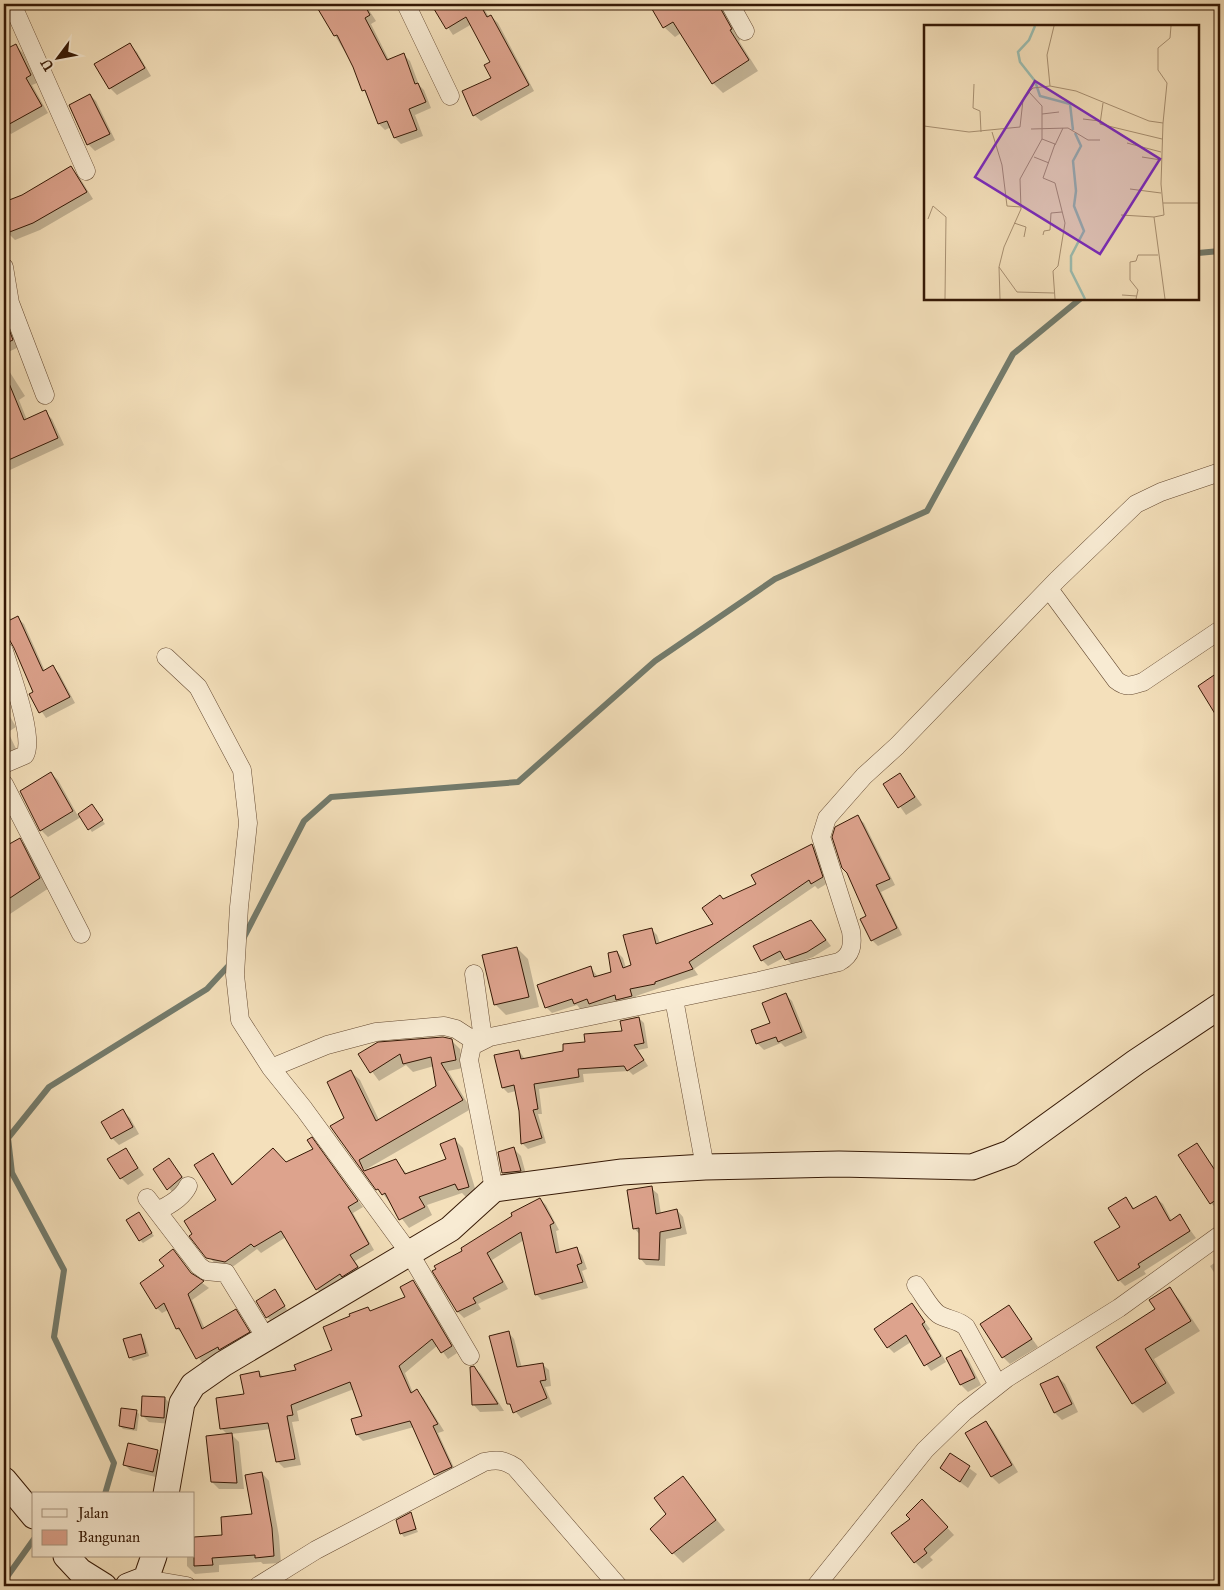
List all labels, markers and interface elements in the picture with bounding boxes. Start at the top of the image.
inset map [924,25,1199,300]
north arrow [32,32,82,82]
text: U [37,55,58,74]
legend [32,1492,195,1558]
text: Jalan [76,1504,109,1523]
text: Bangunan [78,1528,140,1546]

